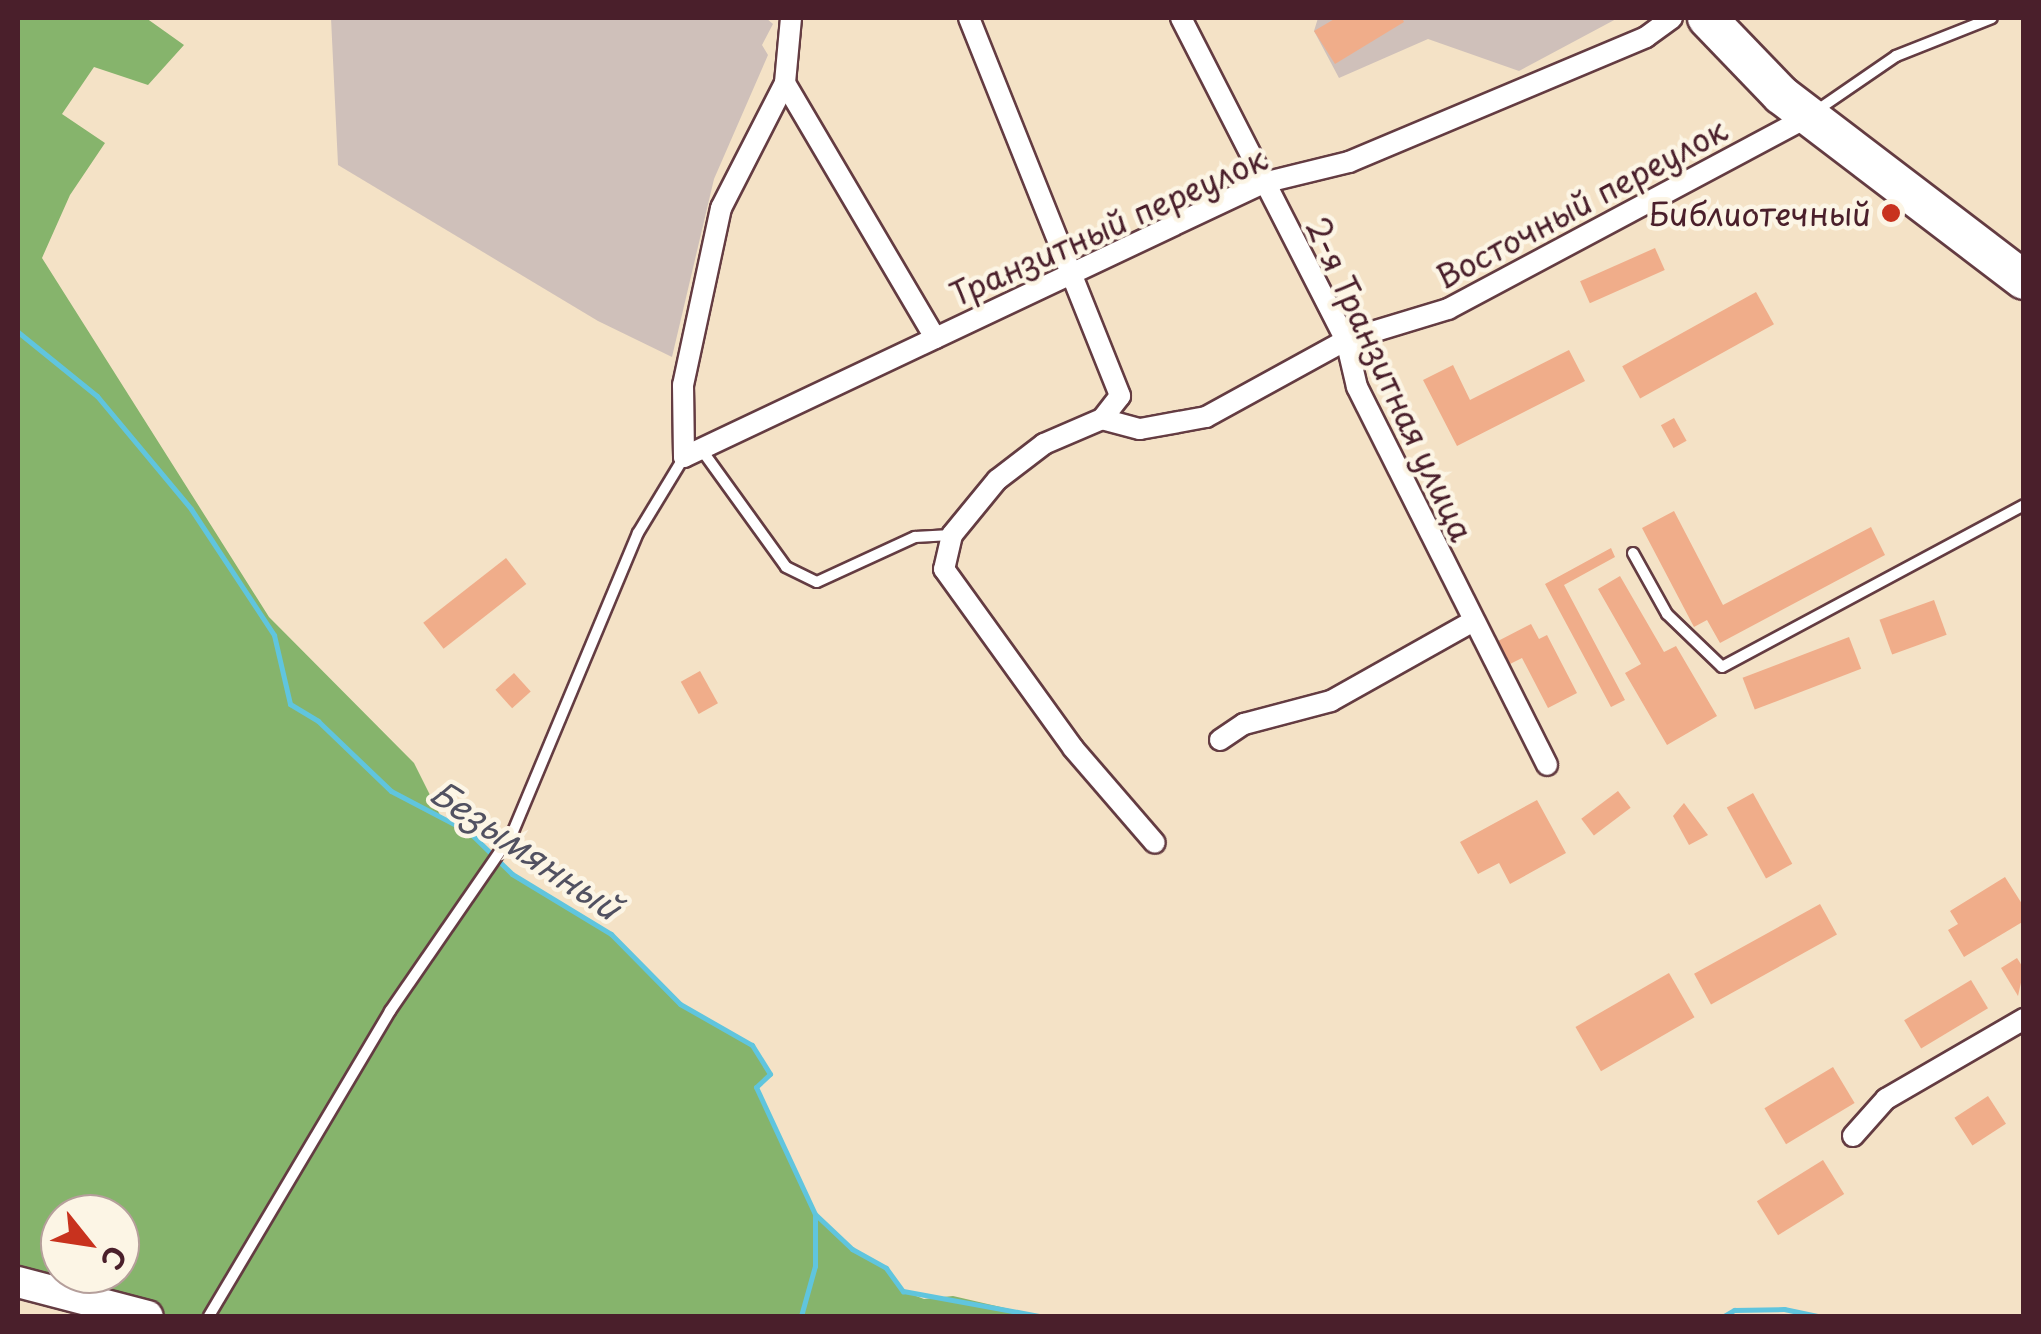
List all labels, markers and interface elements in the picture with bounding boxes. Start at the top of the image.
street label: Восточный переулок [1429,110,1733,296]
street label: Транзитный переулок [944,139,1272,313]
place label: Библиотечный [1648,194,1871,232]
marker: Библиотечный [1880,202,1902,224]
street label: 2-я Транзитная улица [1298,210,1482,548]
water label: Безымянный [423,770,629,928]
north arrow [40,1194,140,1294]
text: С [91,1238,139,1278]

